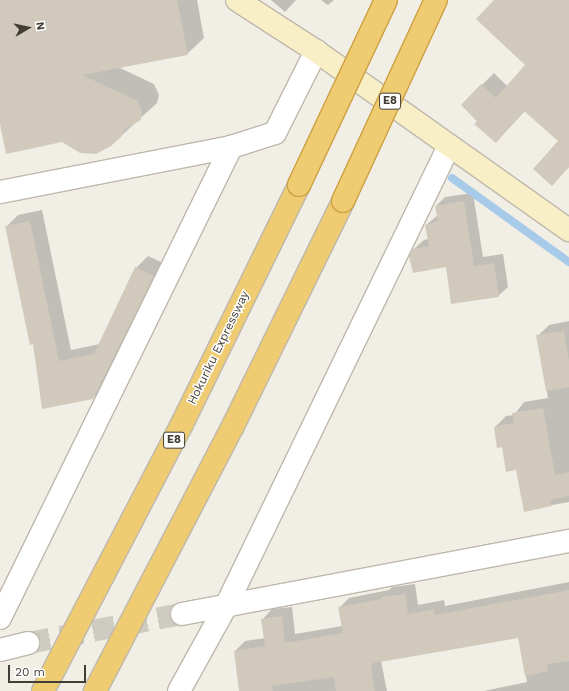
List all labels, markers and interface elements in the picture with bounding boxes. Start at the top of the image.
north arrow [8,8,48,48]
text: N [33,21,47,31]
road number: E8 [379,92,401,110]
street label: Hokuriku Expressway [185,289,253,407]
road number: E8 [163,431,185,449]
scale bar [10,657,88,683]
text: 20 m [15,665,45,679]

